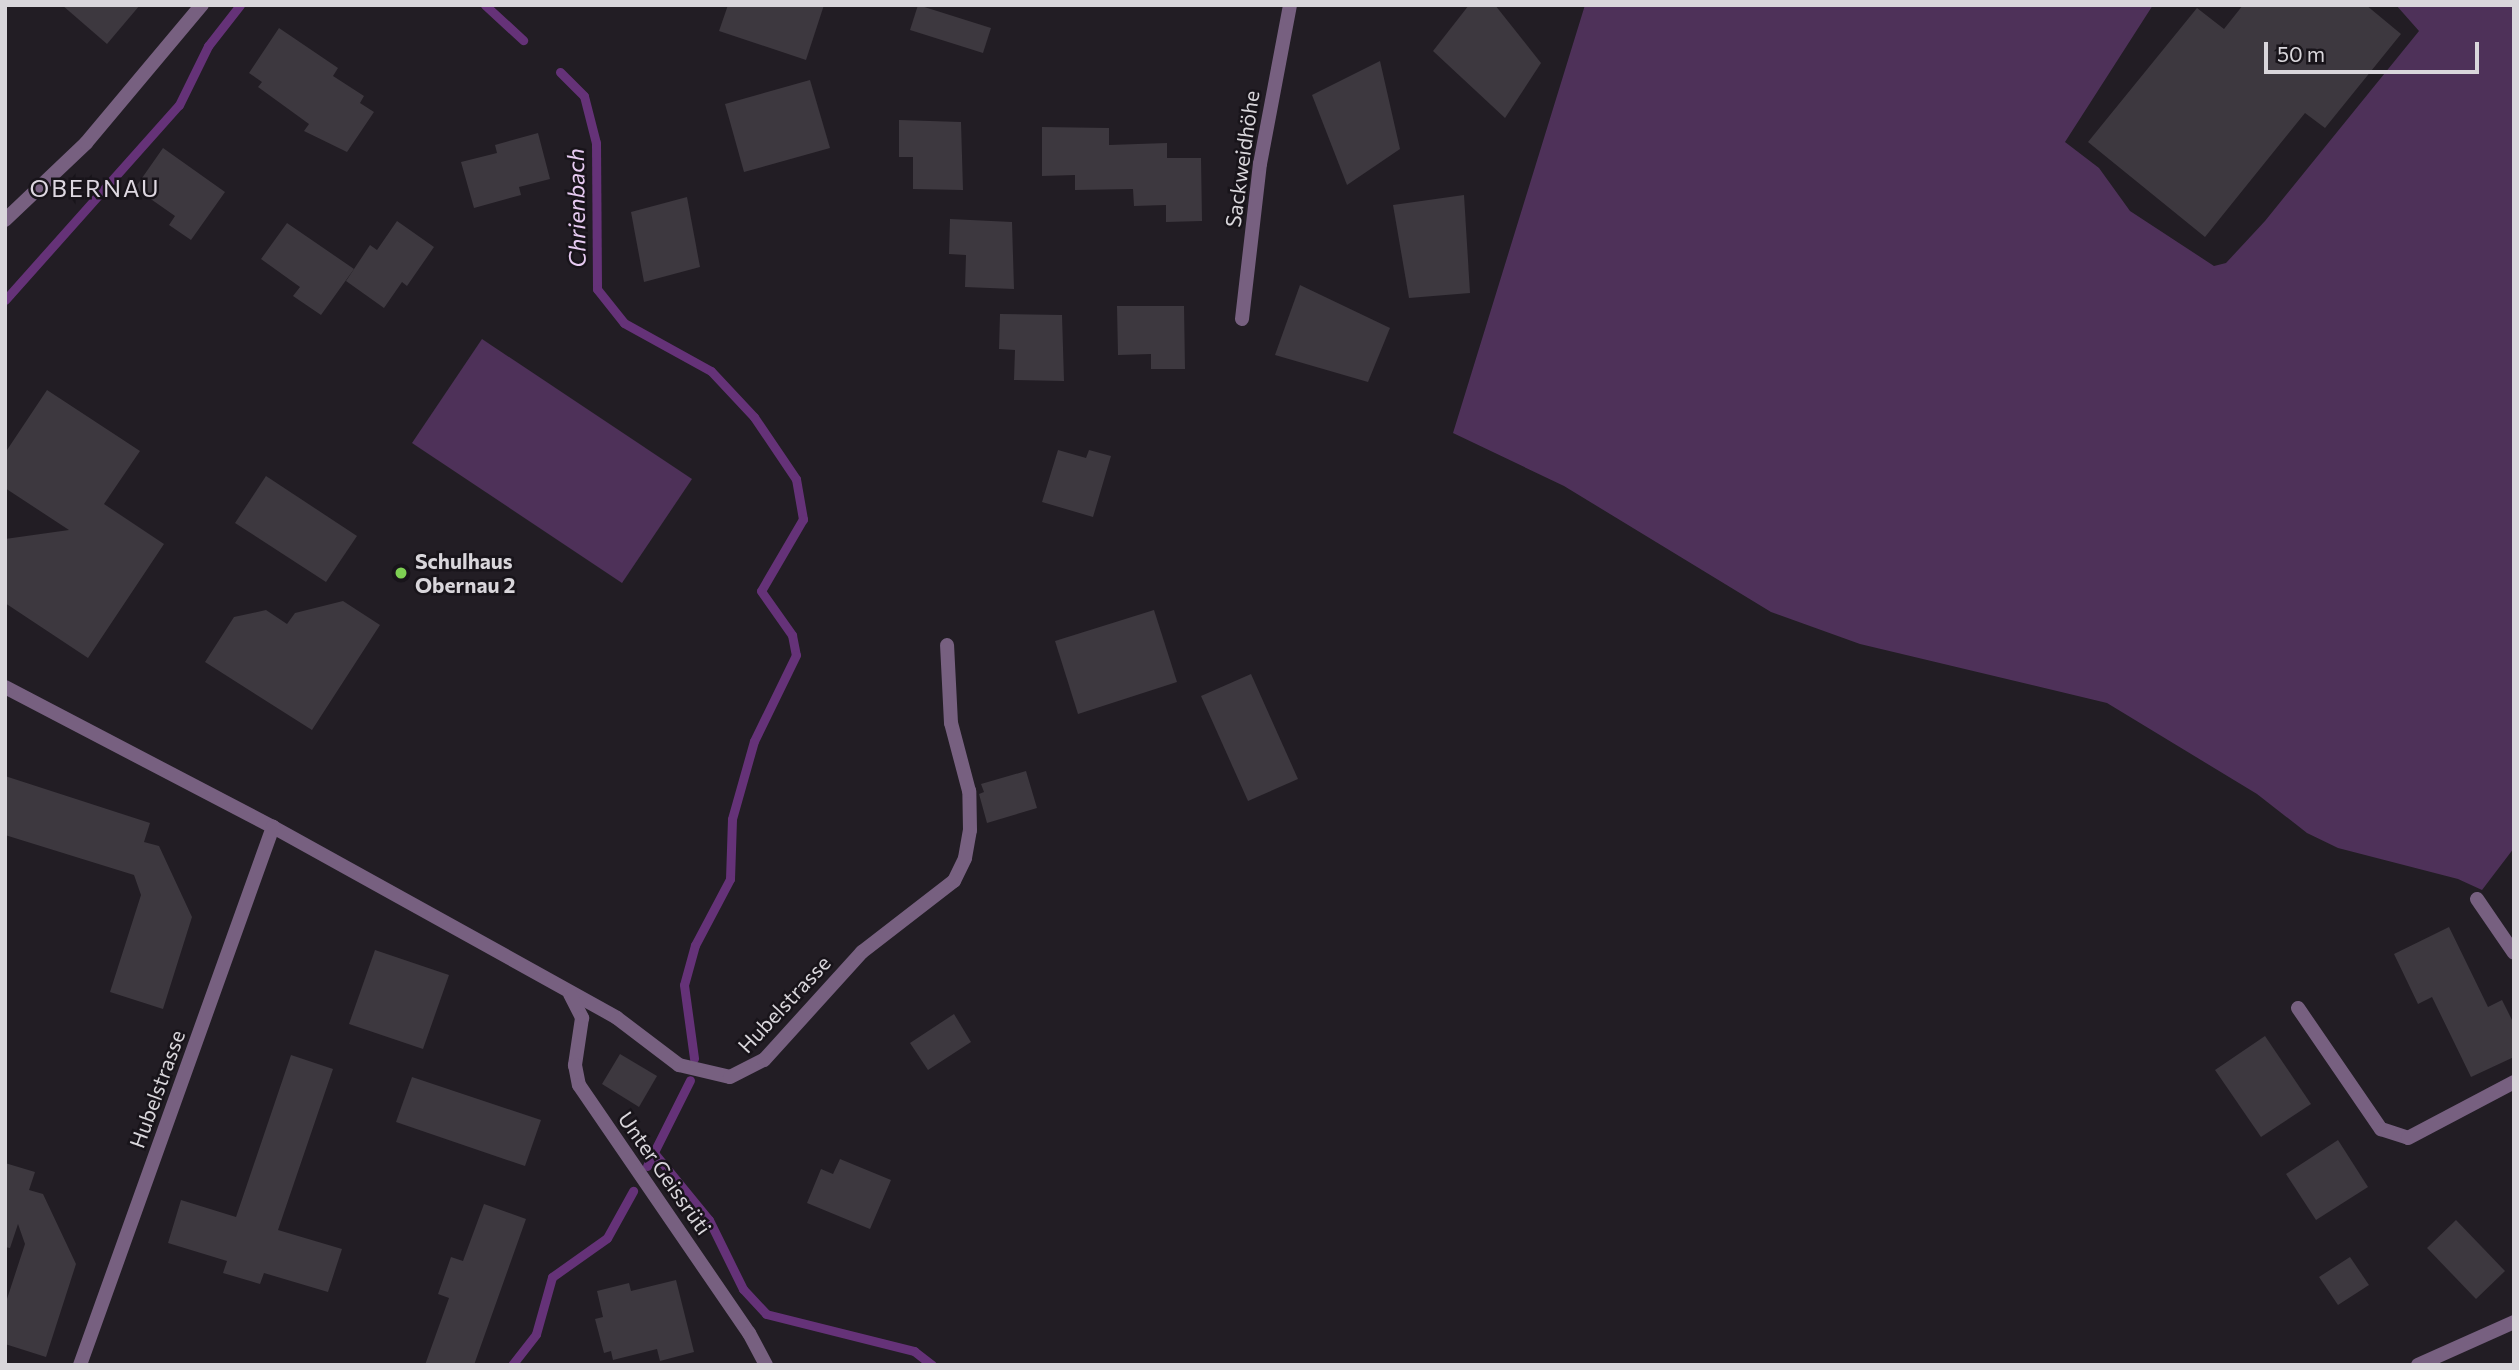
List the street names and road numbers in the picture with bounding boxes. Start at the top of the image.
street label: Sackweidhöhe [1220,89,1264,229]
street label: Hubelstrasse [733,950,835,1058]
street label: Hubelstrasse [124,1027,190,1151]
street label: Unter Geissrüti [613,1107,717,1239]

